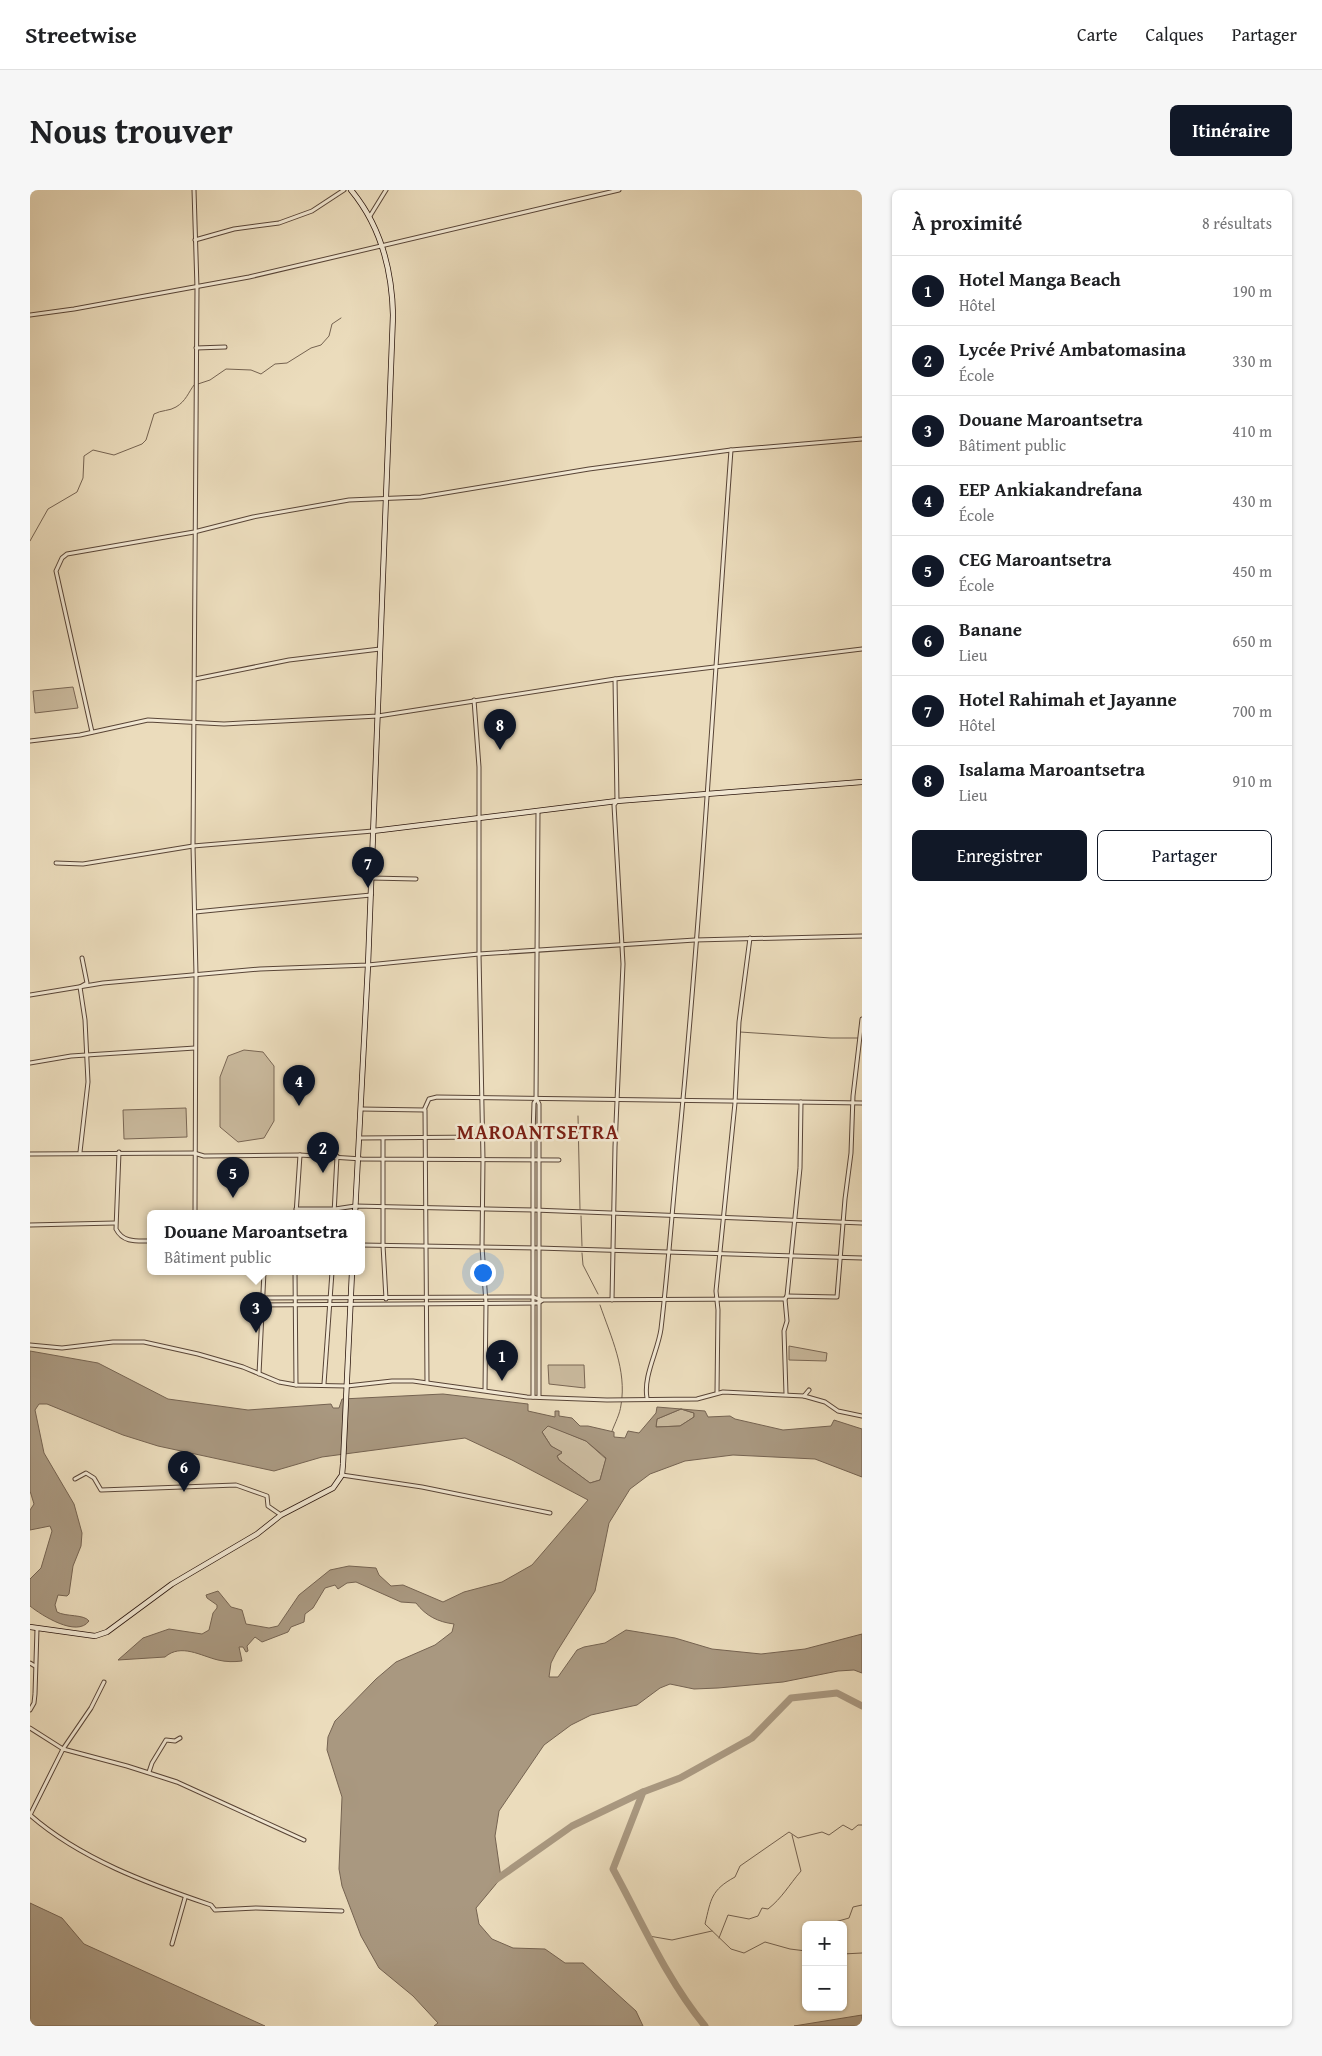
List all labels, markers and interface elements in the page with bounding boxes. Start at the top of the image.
text: Streetwise [25,17,137,52]
text: Carte [1077,21,1118,48]
text: Calques [1146,21,1204,48]
text: Partager [1232,21,1297,48]
text: Nous trouver [30,105,233,156]
button: Itinéraire [1170,105,1292,156]
text: À proximité [912,207,1022,238]
text: 8 résultats [1202,211,1272,235]
text: Hotel Manga Beach [959,265,1121,293]
text: 1 [924,279,932,303]
text: 190 m [1232,279,1272,303]
text: Hôtel [959,293,995,317]
text: Lycée Privé Ambatomasina [959,335,1186,363]
text: 2 [924,349,932,373]
text: 330 m [1232,349,1272,373]
text: École [959,363,994,387]
text: Douane Maroantsetra [959,405,1143,433]
text: 3 [924,419,932,443]
text: 410 m [1232,419,1272,443]
text: Bâtiment public [959,433,1066,457]
text: EEP Ankiakandrefana [959,475,1142,503]
text: 4 [924,489,932,513]
text: 430 m [1232,489,1272,513]
text: École [959,503,994,527]
text: CEG Maroantsetra [959,545,1111,573]
text: 5 [924,559,932,583]
text: 450 m [1232,559,1272,583]
text: École [959,573,994,597]
text: Banane [959,615,1022,643]
text: 6 [924,629,932,653]
text: 650 m [1232,629,1272,653]
text: Lieu [959,643,987,667]
text: Hotel Rahimah et Jayanne [959,685,1177,713]
text: 7 [924,699,932,723]
text: 700 m [1232,699,1272,723]
pin: 8 [484,709,516,750]
text: Hôtel [959,713,995,737]
text: Isalama Maroantsetra [959,755,1145,783]
text: 8 [924,769,932,793]
text: 910 m [1232,769,1272,793]
text: Lieu [959,783,987,807]
button: Enregistrer [912,830,1087,881]
button: Partager [1097,830,1272,881]
pin: 7 [352,847,384,888]
pin: 4 [283,1065,315,1106]
district label: MAROANTSETRA [457,1117,619,1146]
pin: 2 [307,1132,339,1173]
pin: 5 [217,1157,249,1198]
popup [147,1210,365,1275]
text: Douane Maroantsetra [164,1217,348,1245]
text: Bâtiment public [164,1245,271,1269]
your location [470,1260,496,1286]
pin: 3 [240,1292,272,1333]
pin: 1 [486,1340,518,1381]
pin: 6 [168,1451,200,1492]
map controls [802,1921,847,2011]
button: + [802,1921,847,1966]
button: − [802,1966,847,2011]

